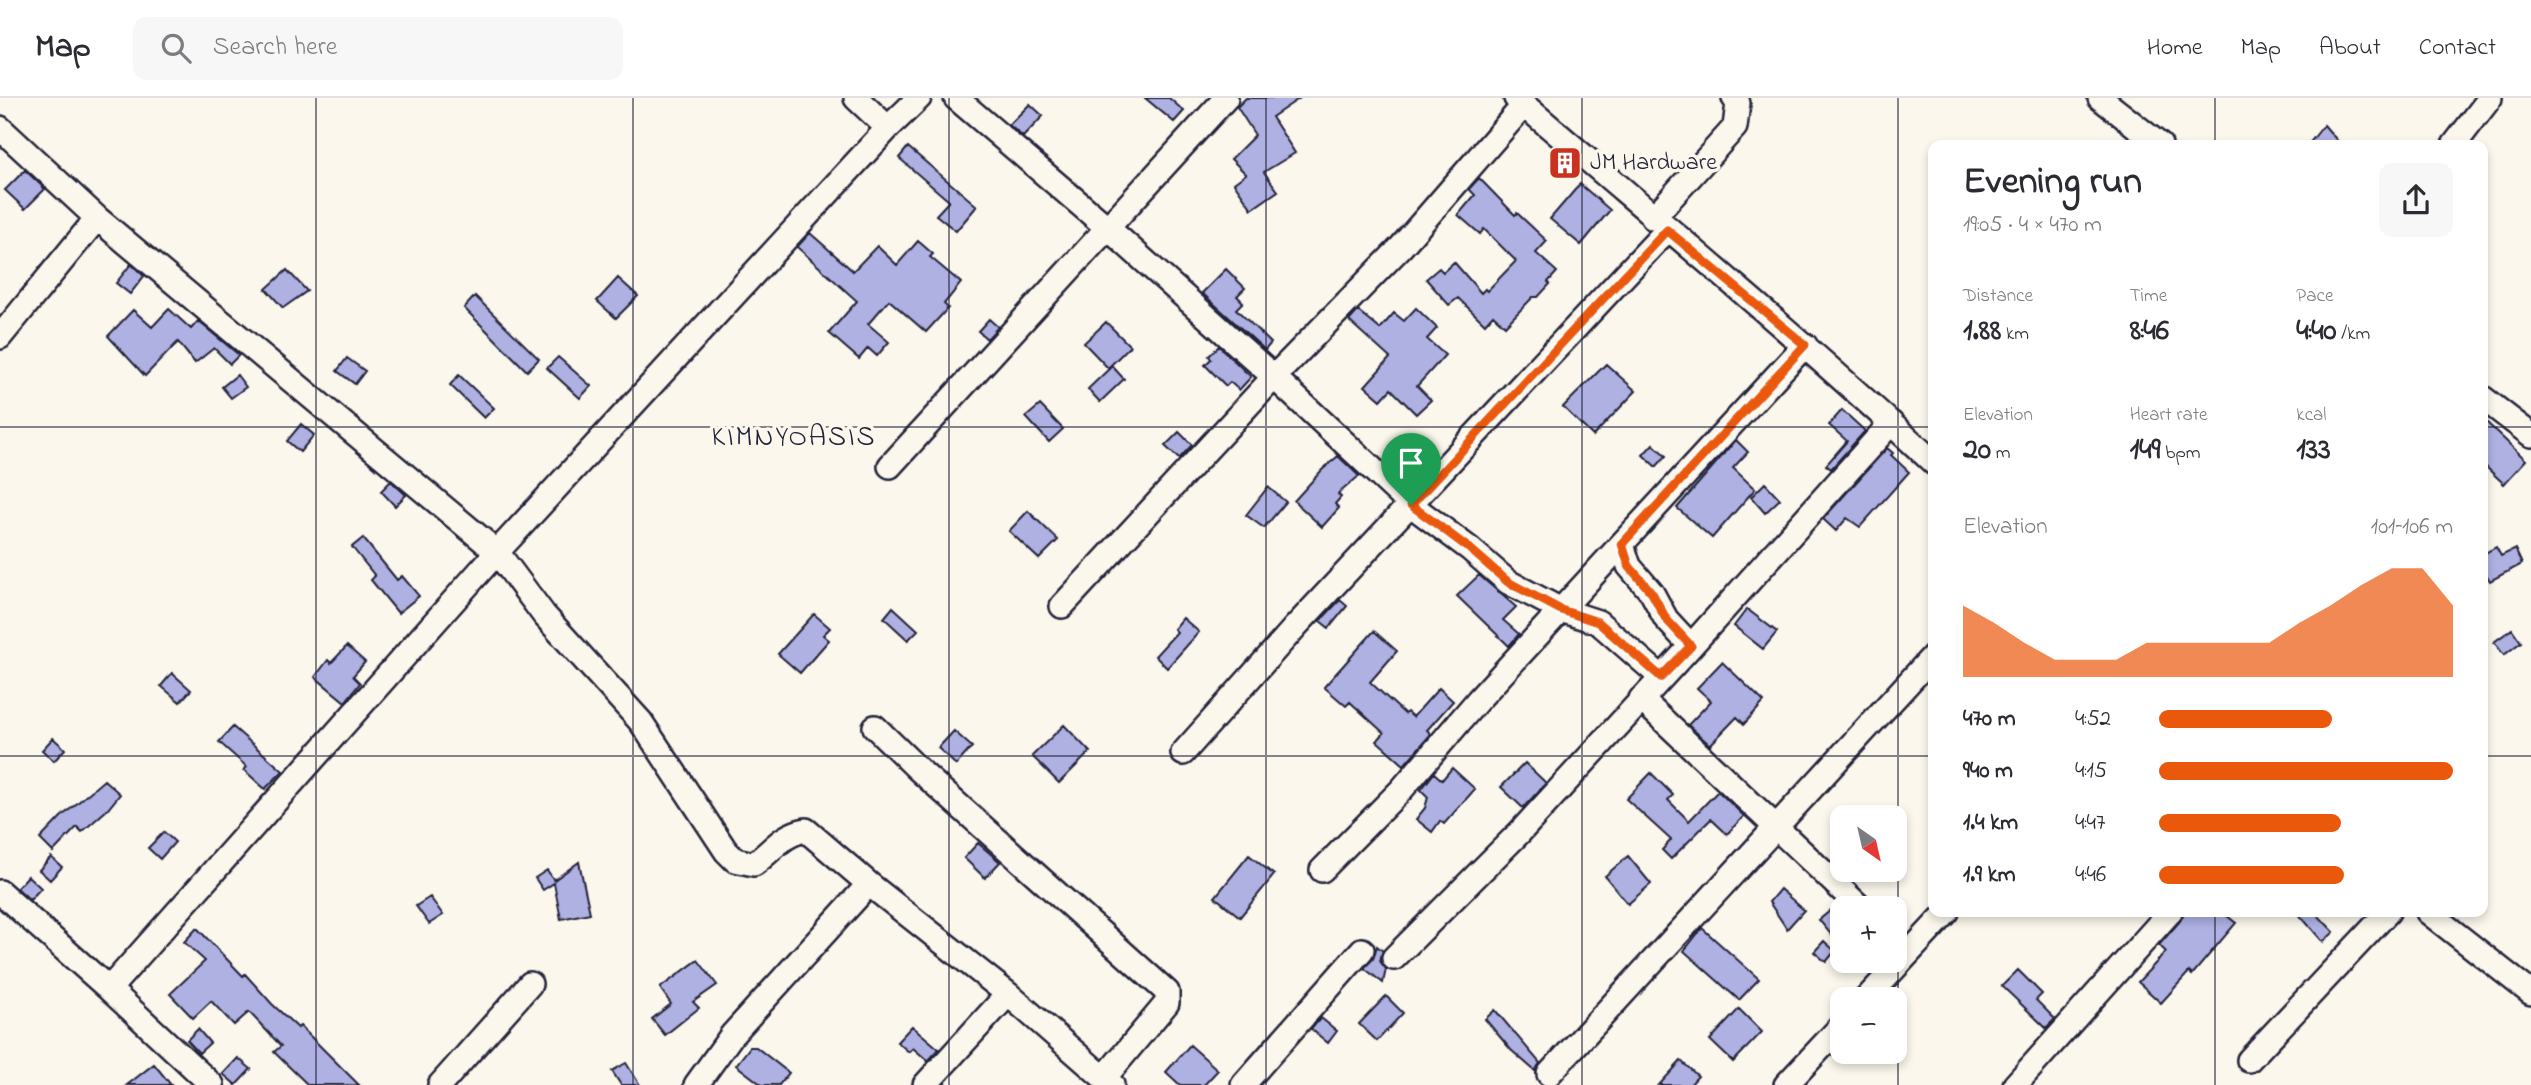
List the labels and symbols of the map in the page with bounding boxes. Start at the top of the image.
building icon: JM Hardware [1546,144,1584,182]
place label: JM Hardware [1590,146,1717,181]
district label: KIMNYOASIS [711,418,877,459]
pin [1381,433,1441,505]
north arrow [1830,805,1908,882]

